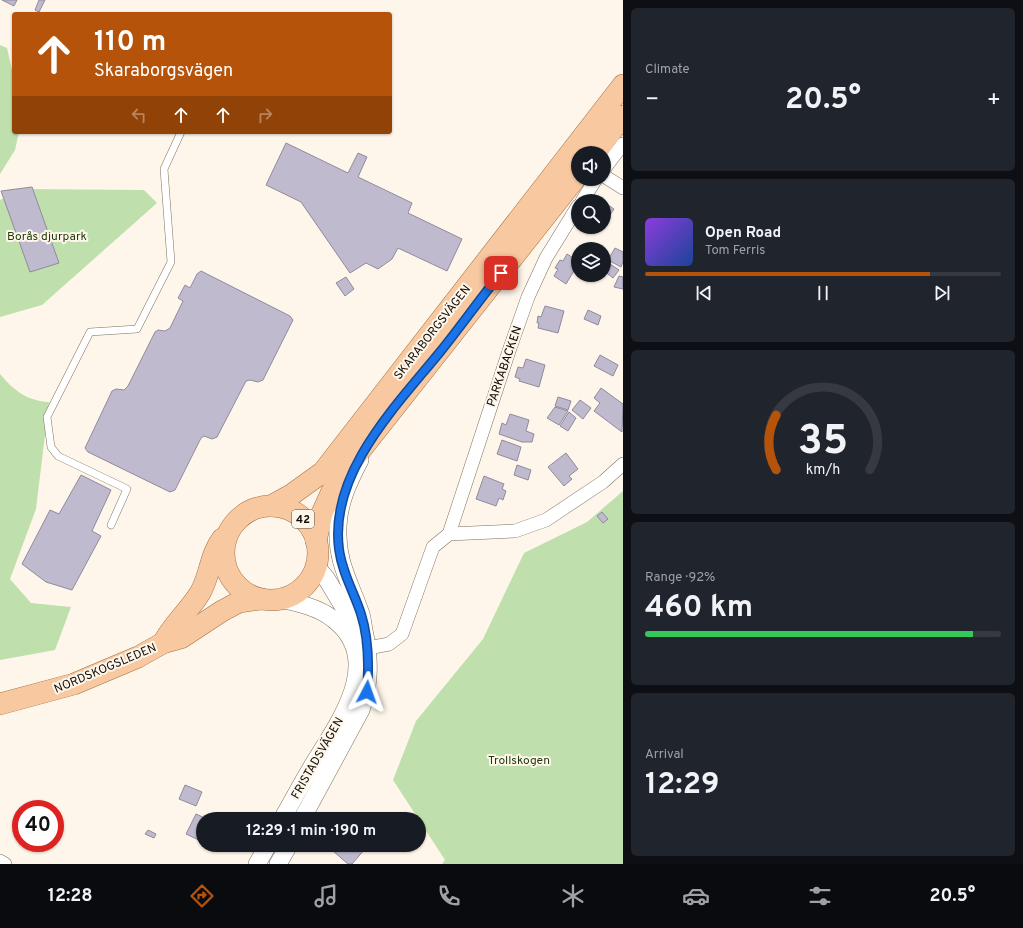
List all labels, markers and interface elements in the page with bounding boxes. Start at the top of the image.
text: 110 m [94,25,166,61]
icon: ahead [28,28,80,80]
text: Skaraborgsvägen [94,60,233,83]
text: Climate [645,62,690,78]
text: 20.5° [785,82,861,119]
text: − [645,87,659,114]
text: + [987,87,1001,114]
icon: left [128,104,150,126]
icon: ahead [170,104,192,126]
icon: ahead [212,104,234,126]
icon: right [254,104,276,126]
map controls [571,146,611,282]
button: sound [571,146,611,186]
button: search [571,194,611,234]
text: Open Road [705,224,781,243]
park label: Borås djurpark [7,229,87,245]
button: layers [571,242,611,282]
text: Tom Ferris [705,243,765,259]
pin [484,256,518,290]
icon: arrive [490,262,512,284]
street label: SKARABORGSVÄGEN [391,282,475,383]
icon: previous [693,282,715,304]
icon: pause [812,282,834,304]
icon: next [931,282,953,304]
street label: PARKABACKEN [484,324,526,409]
text: 35 [798,416,848,469]
text: km/h [806,461,840,479]
road number: 42 [292,510,314,528]
text: Range · 92% [645,570,715,586]
text: 460 km [645,590,753,627]
street label: NORDSKOGSLEDEN [52,640,159,698]
position arrow [346,671,388,713]
street label: FRISTADSVÄGEN [288,715,348,802]
text: Arrival [645,747,684,763]
park label: Trollskogen [488,753,550,769]
text: 12:29 [645,767,719,804]
speed limit sign: 40 [12,800,64,852]
text: 12:29 · 1 min · 190 m [246,822,376,841]
icon: directions [188,882,216,910]
icon: music [312,882,340,910]
icon: phone [435,882,463,910]
icon: climate [559,882,587,910]
icon: car [682,882,710,910]
icon: filters [806,882,834,910]
text: 12:28 [48,885,93,908]
text: 20.5° [930,885,975,908]

